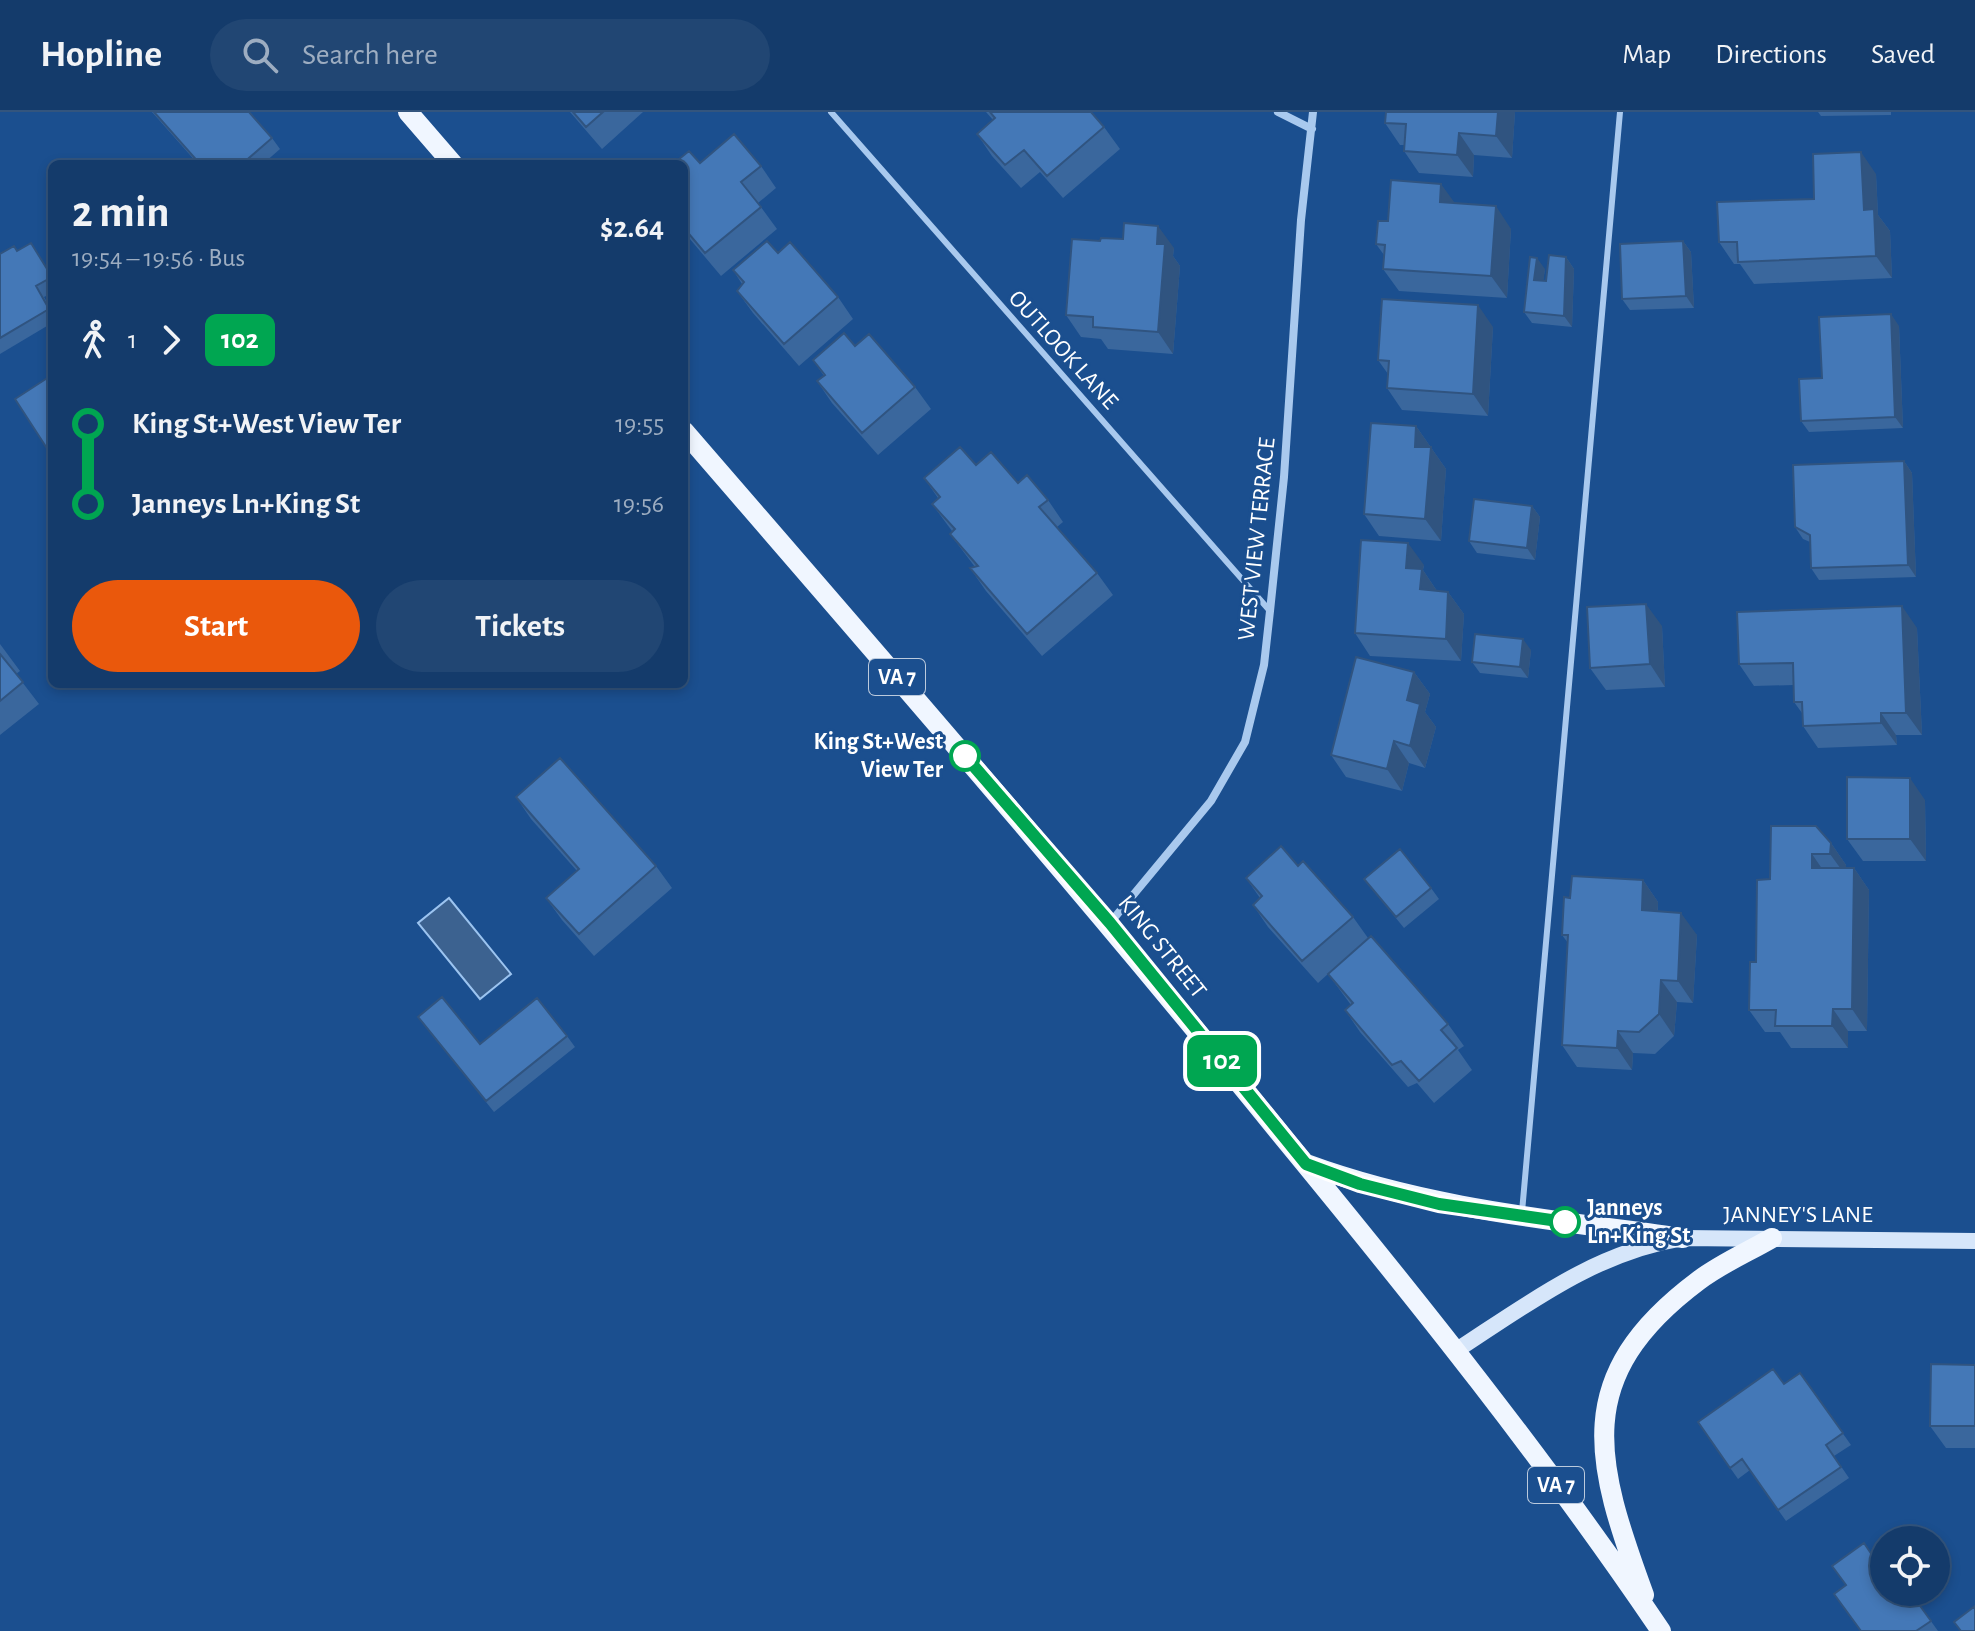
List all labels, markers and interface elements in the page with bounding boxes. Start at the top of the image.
search box [210,19,770,91]
icon: search [238,33,282,77]
text: Hopline [40,36,162,74]
text: Search here [302,40,438,70]
text: Map [1622,41,1671,69]
text: Directions [1715,41,1827,69]
text: Saved [1871,41,1935,69]
text: 2 min [72,191,170,235]
text: $2.64 [600,213,664,243]
text: 19:54 – 19:56 · Bus [72,245,245,271]
street label: OUTLOOK LANE [1004,286,1123,414]
icon: walk [72,318,116,362]
icon: forward [149,318,193,362]
text: 102 [221,326,259,354]
text: 1 [128,327,137,353]
text: King St+West View Ter [132,409,401,439]
text: 19:55 [615,411,664,437]
street label: WEST VIEW TERRACE [1234,436,1280,642]
text: Janneys Ln+King St [132,489,360,519]
text: 19:56 [614,491,664,517]
button: Start [72,580,360,672]
button: Tickets [376,580,664,672]
road number: VA 7 [869,659,925,695]
place label: King St+West View Ter [814,730,944,782]
marker: King St+West View Ter [950,741,980,771]
street label: KING STREET [1113,891,1211,1003]
line badge: 102 [1176,1035,1268,1087]
text: 102 [1203,1047,1241,1075]
place label: Janneys Ln+King St [1587,1196,1690,1248]
street label: JANNEY'S LANE [1723,1203,1873,1227]
marker: Janneys Ln+King St [1550,1207,1580,1237]
road number: VA 7 [1528,1467,1584,1503]
map controls [1870,1526,1950,1606]
button: locate [1870,1526,1950,1606]

